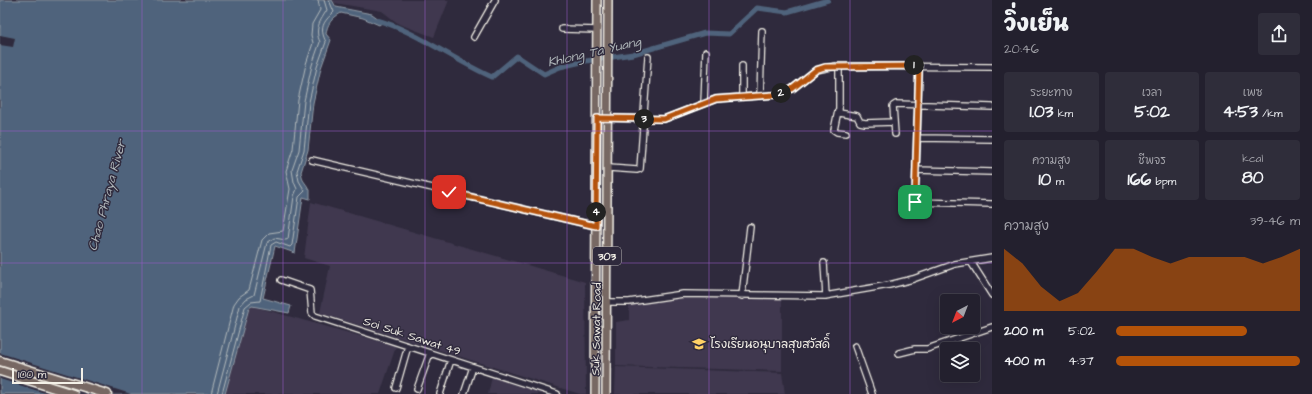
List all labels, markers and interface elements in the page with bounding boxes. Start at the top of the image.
text: วิ่งเย็น [1004,9,1069,40]
button: share [1258,13,1300,55]
water label: Khlong Ta Yuang [546,32,644,72]
text: 20:46 [1004,40,1039,58]
pin: 1 [904,55,924,75]
text: 1 [913,57,915,72]
pin: 2 [771,83,791,103]
text: 2 [778,85,784,100]
text: ระยะทาง [1030,85,1072,100]
text: เวลา [1142,85,1162,100]
text: เพซ [1243,85,1262,100]
text: 1.03 [1029,100,1053,124]
text: 5:02 [1134,100,1170,124]
text: 4:53 [1223,100,1258,124]
text: km [1053,106,1073,121]
text: /km [1258,106,1283,121]
pin: 3 [634,109,654,129]
text: 3 [641,111,647,126]
water label: Chao Phraya River [83,136,132,253]
text: kcal [1242,151,1263,166]
text: ความสูง [1032,153,1070,168]
text: ชีพจร [1138,153,1166,168]
text: 80 [1242,166,1264,190]
text: 10 [1038,168,1051,192]
text: 166 [1128,168,1151,192]
text: m [1051,174,1064,189]
text: bpm [1151,174,1176,189]
pin [432,175,466,209]
icon: check [438,181,460,203]
pin [898,185,932,219]
icon: arrive [904,191,926,213]
pin: 4 [586,202,606,222]
text: 4 [592,204,600,219]
text: 39–46 m [1250,212,1300,230]
text: ความสูง [1004,217,1049,235]
road number: 303 [593,247,621,265]
street label: Suk Sawat Road [587,282,606,376]
north arrow [940,294,980,334]
map controls [940,294,980,382]
street label: Soi Suk Sawat 49 [361,313,463,360]
text: 200 m [1004,322,1043,340]
text: 5:02 [1068,322,1095,340]
place label: โรงเรียนอนุบาลสุขสวัสดิ์ [710,332,830,353]
school or university icon: โรงเรียนอนุบาลสุขสวัสดิ์ [691,336,707,352]
button: layers [940,342,980,382]
text: 400 m [1004,352,1045,370]
text: 4:37 [1068,352,1094,370]
scale bar [12,366,83,385]
text: 100 m [18,367,46,382]

